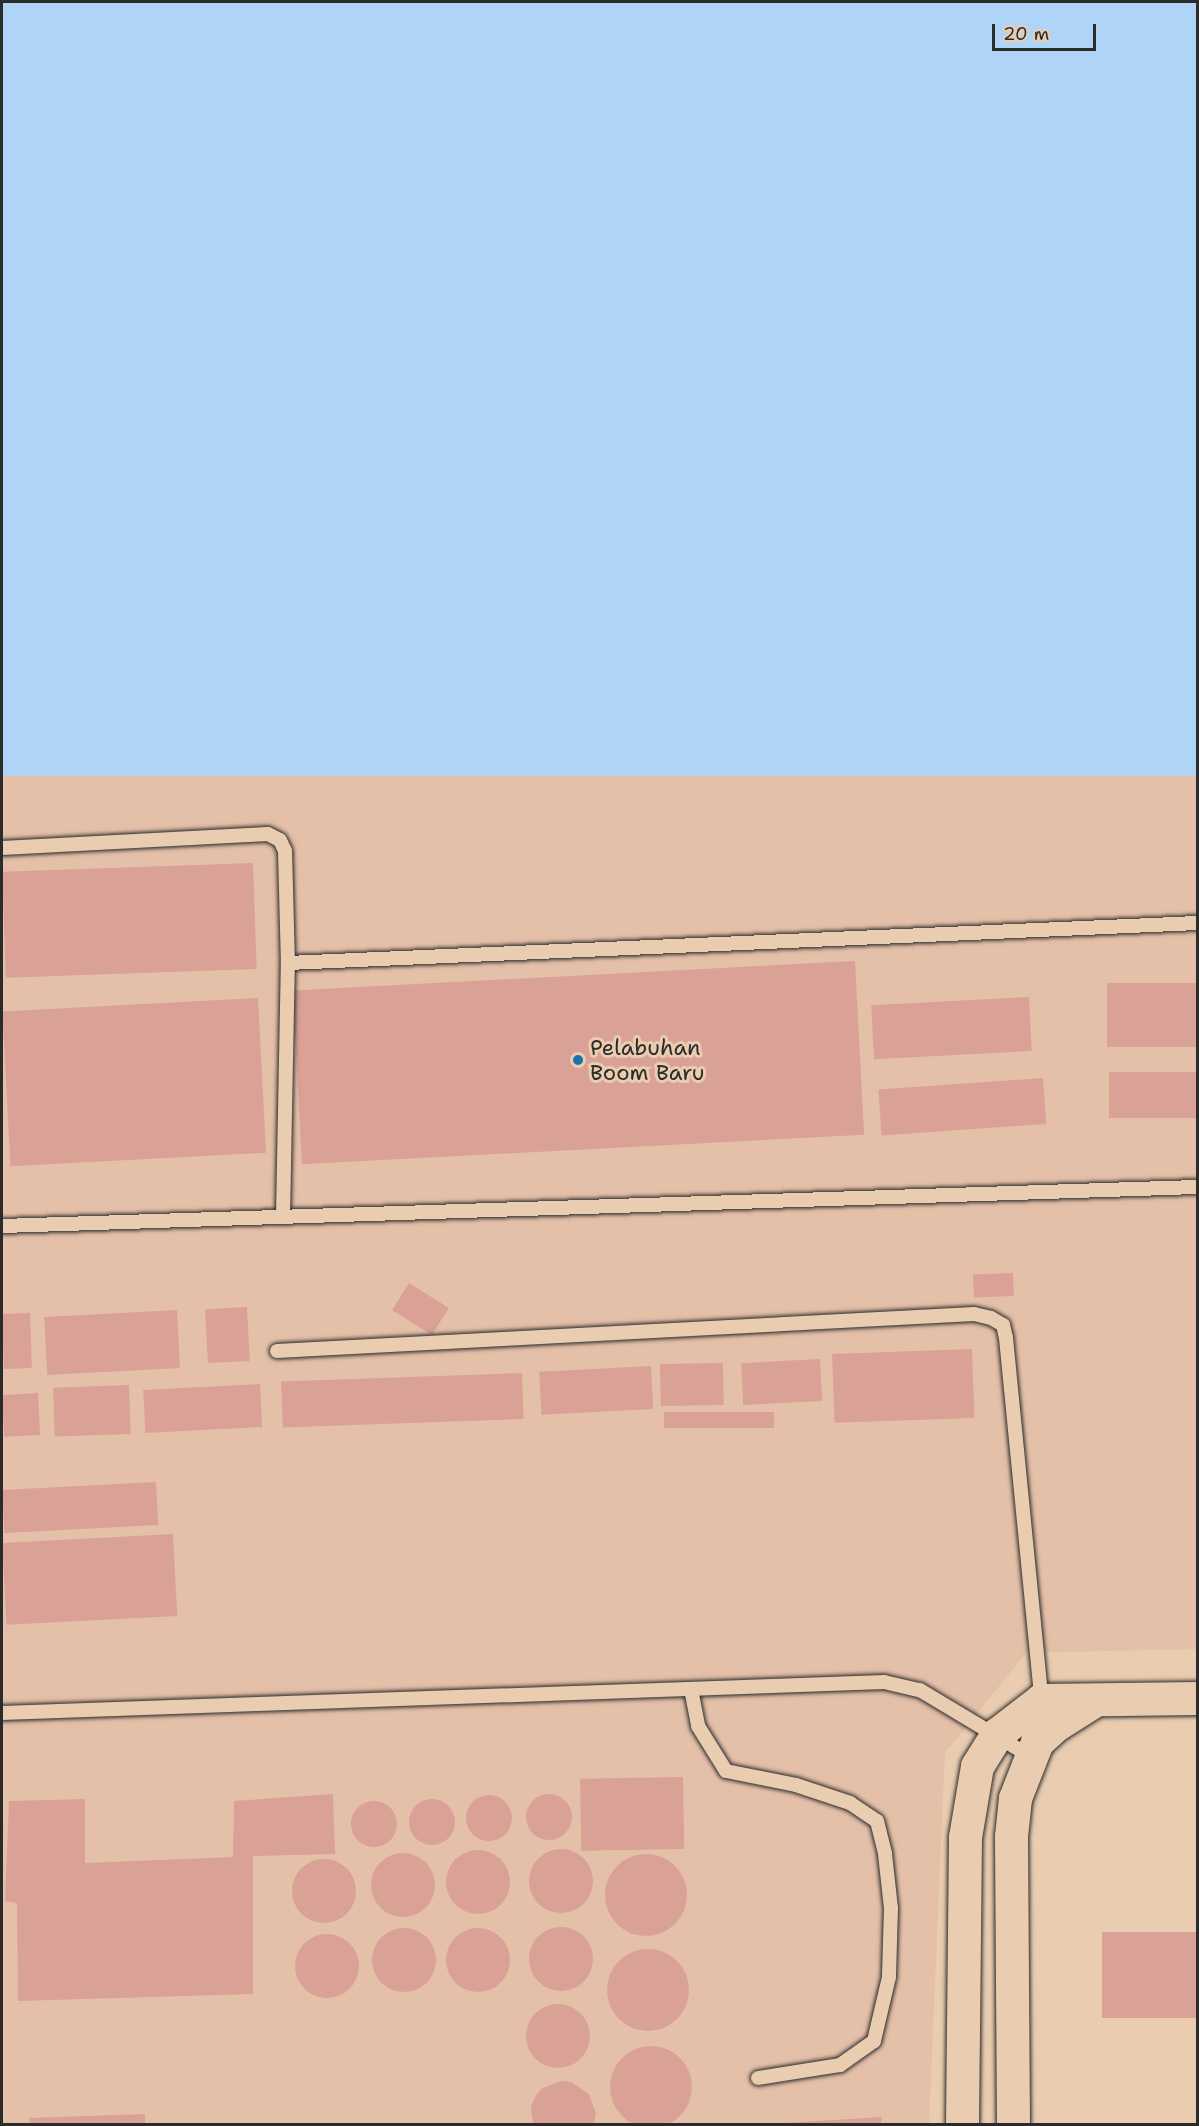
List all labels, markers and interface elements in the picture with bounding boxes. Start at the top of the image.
scale bar [995,12,1098,50]
text: 20 m [1003,22,1049,46]
place label: Pelabuhan Boom Baru [590,1034,704,1086]
marker: Pelabuhan Boom Baru [571,1053,585,1067]

